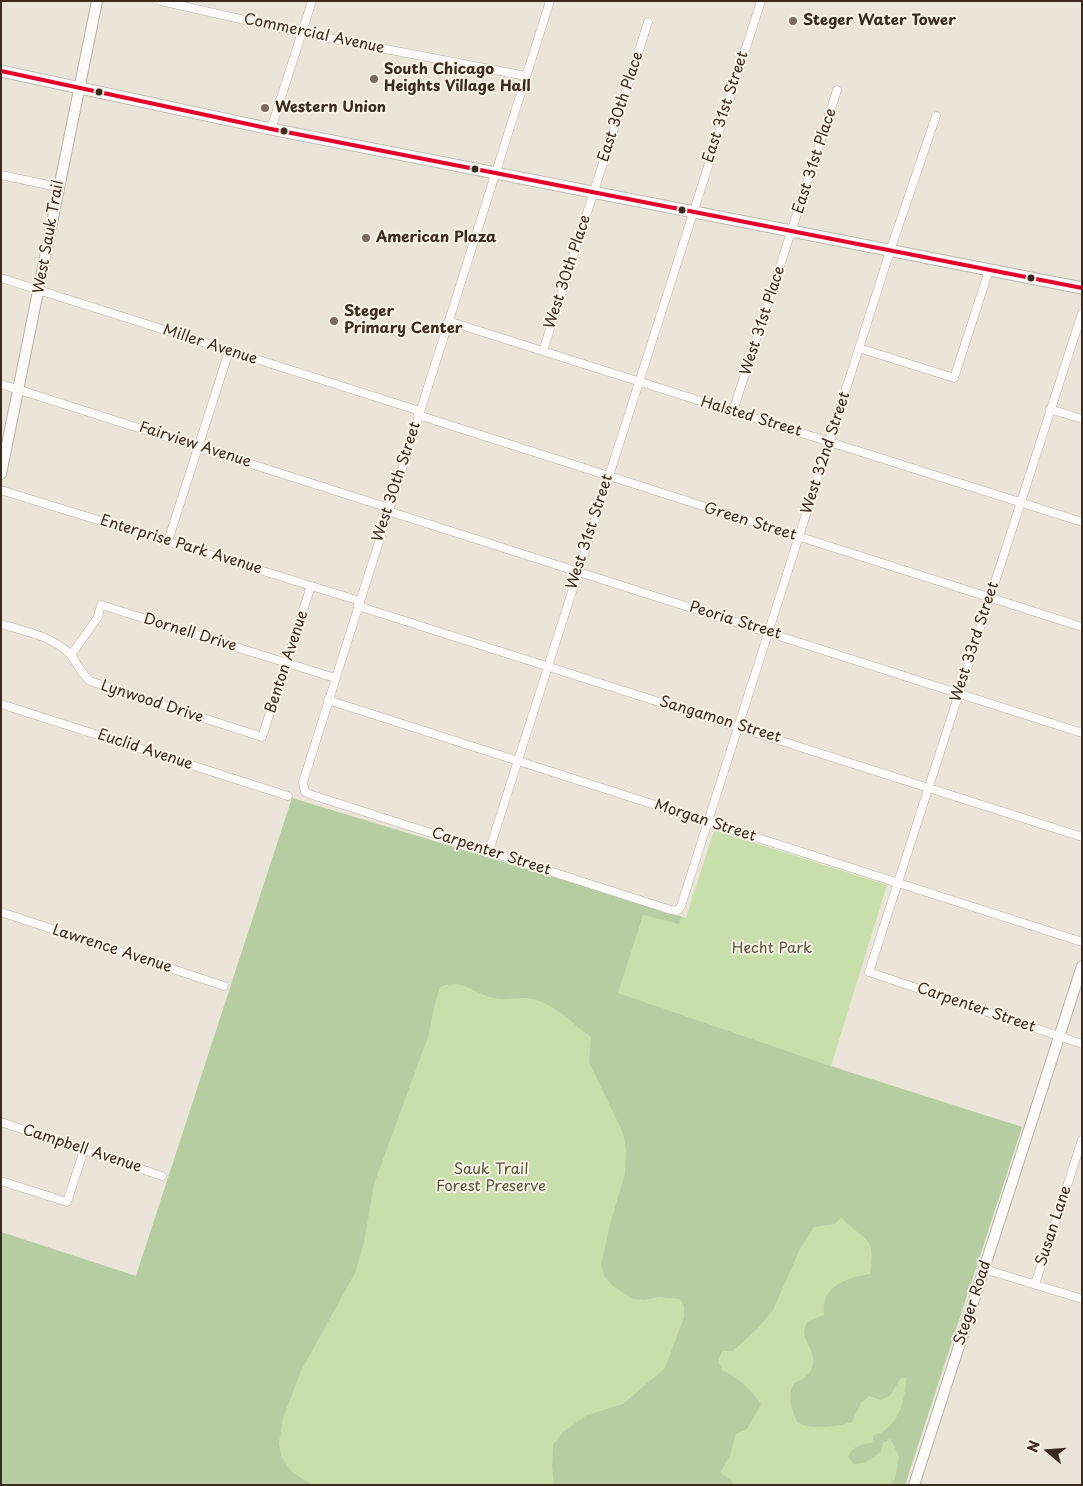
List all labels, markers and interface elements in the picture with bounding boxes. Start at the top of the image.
street label: Commercial Avenue [242,10,386,58]
place label: Steger Water Tower [803,12,956,30]
marker: Steger Water Tower [787,15,799,27]
street label: East 31st Street [700,49,752,165]
street label: East 30th Place [595,50,647,164]
place label: South Chicago Heights Village Hall [384,61,531,96]
marker: South Chicago Heights Village Hall [368,73,380,85]
unlabelled marker [94,87,104,97]
place label: Western Union [275,99,386,117]
marker: Western Union [259,102,271,114]
street label: East 31st Place [790,106,840,216]
unlabelled marker [279,126,289,136]
unlabelled marker [470,164,480,174]
street label: West Sauk Trail [30,179,68,295]
unlabelled marker [677,205,687,215]
street label: West 30th Place [541,213,595,331]
place label: American Plaza [376,229,497,247]
marker: American Plaza [360,232,372,244]
street label: West 31st Place [737,264,789,378]
unlabelled marker [1026,273,1036,283]
place label: Steger Primary Center [344,303,463,338]
marker: Steger Primary Center [328,315,340,327]
street label: Miller Avenue [160,321,260,369]
street label: West 32nd Street [798,390,854,516]
street label: Halsted Street [698,393,804,441]
street label: Fairview Avenue [137,418,253,472]
street label: West 30th Street [369,420,425,544]
street label: West 31st Street [563,472,617,592]
street label: Green Street [702,499,798,545]
street label: Enterprise Park Avenue [98,512,264,578]
street label: West 33rd Street [947,580,1003,704]
street label: Peoria Street [687,598,783,644]
street label: Benton Avenue [262,608,312,716]
street label: Dornell Drive [141,610,239,656]
street label: Lynwood Drive [98,677,206,727]
street label: Sangamon Street [657,693,783,747]
street label: Euclid Avenue [95,726,195,774]
street label: Morgan Street [652,796,758,846]
street label: Carpenter Street [429,824,553,880]
street label: Lawrence Avenue [50,921,174,977]
park label: Hecht Park [732,940,812,958]
street label: Carpenter Street [914,979,1038,1037]
street label: Campbell Avenue [20,1121,144,1177]
park label: Sauk Trail Forest Preserve [436,1161,546,1196]
street label: Susan Lane [1033,1183,1075,1269]
street label: Steger Road [951,1258,995,1348]
north arrow [1023,1426,1073,1476]
text: N [1022,1438,1045,1455]

